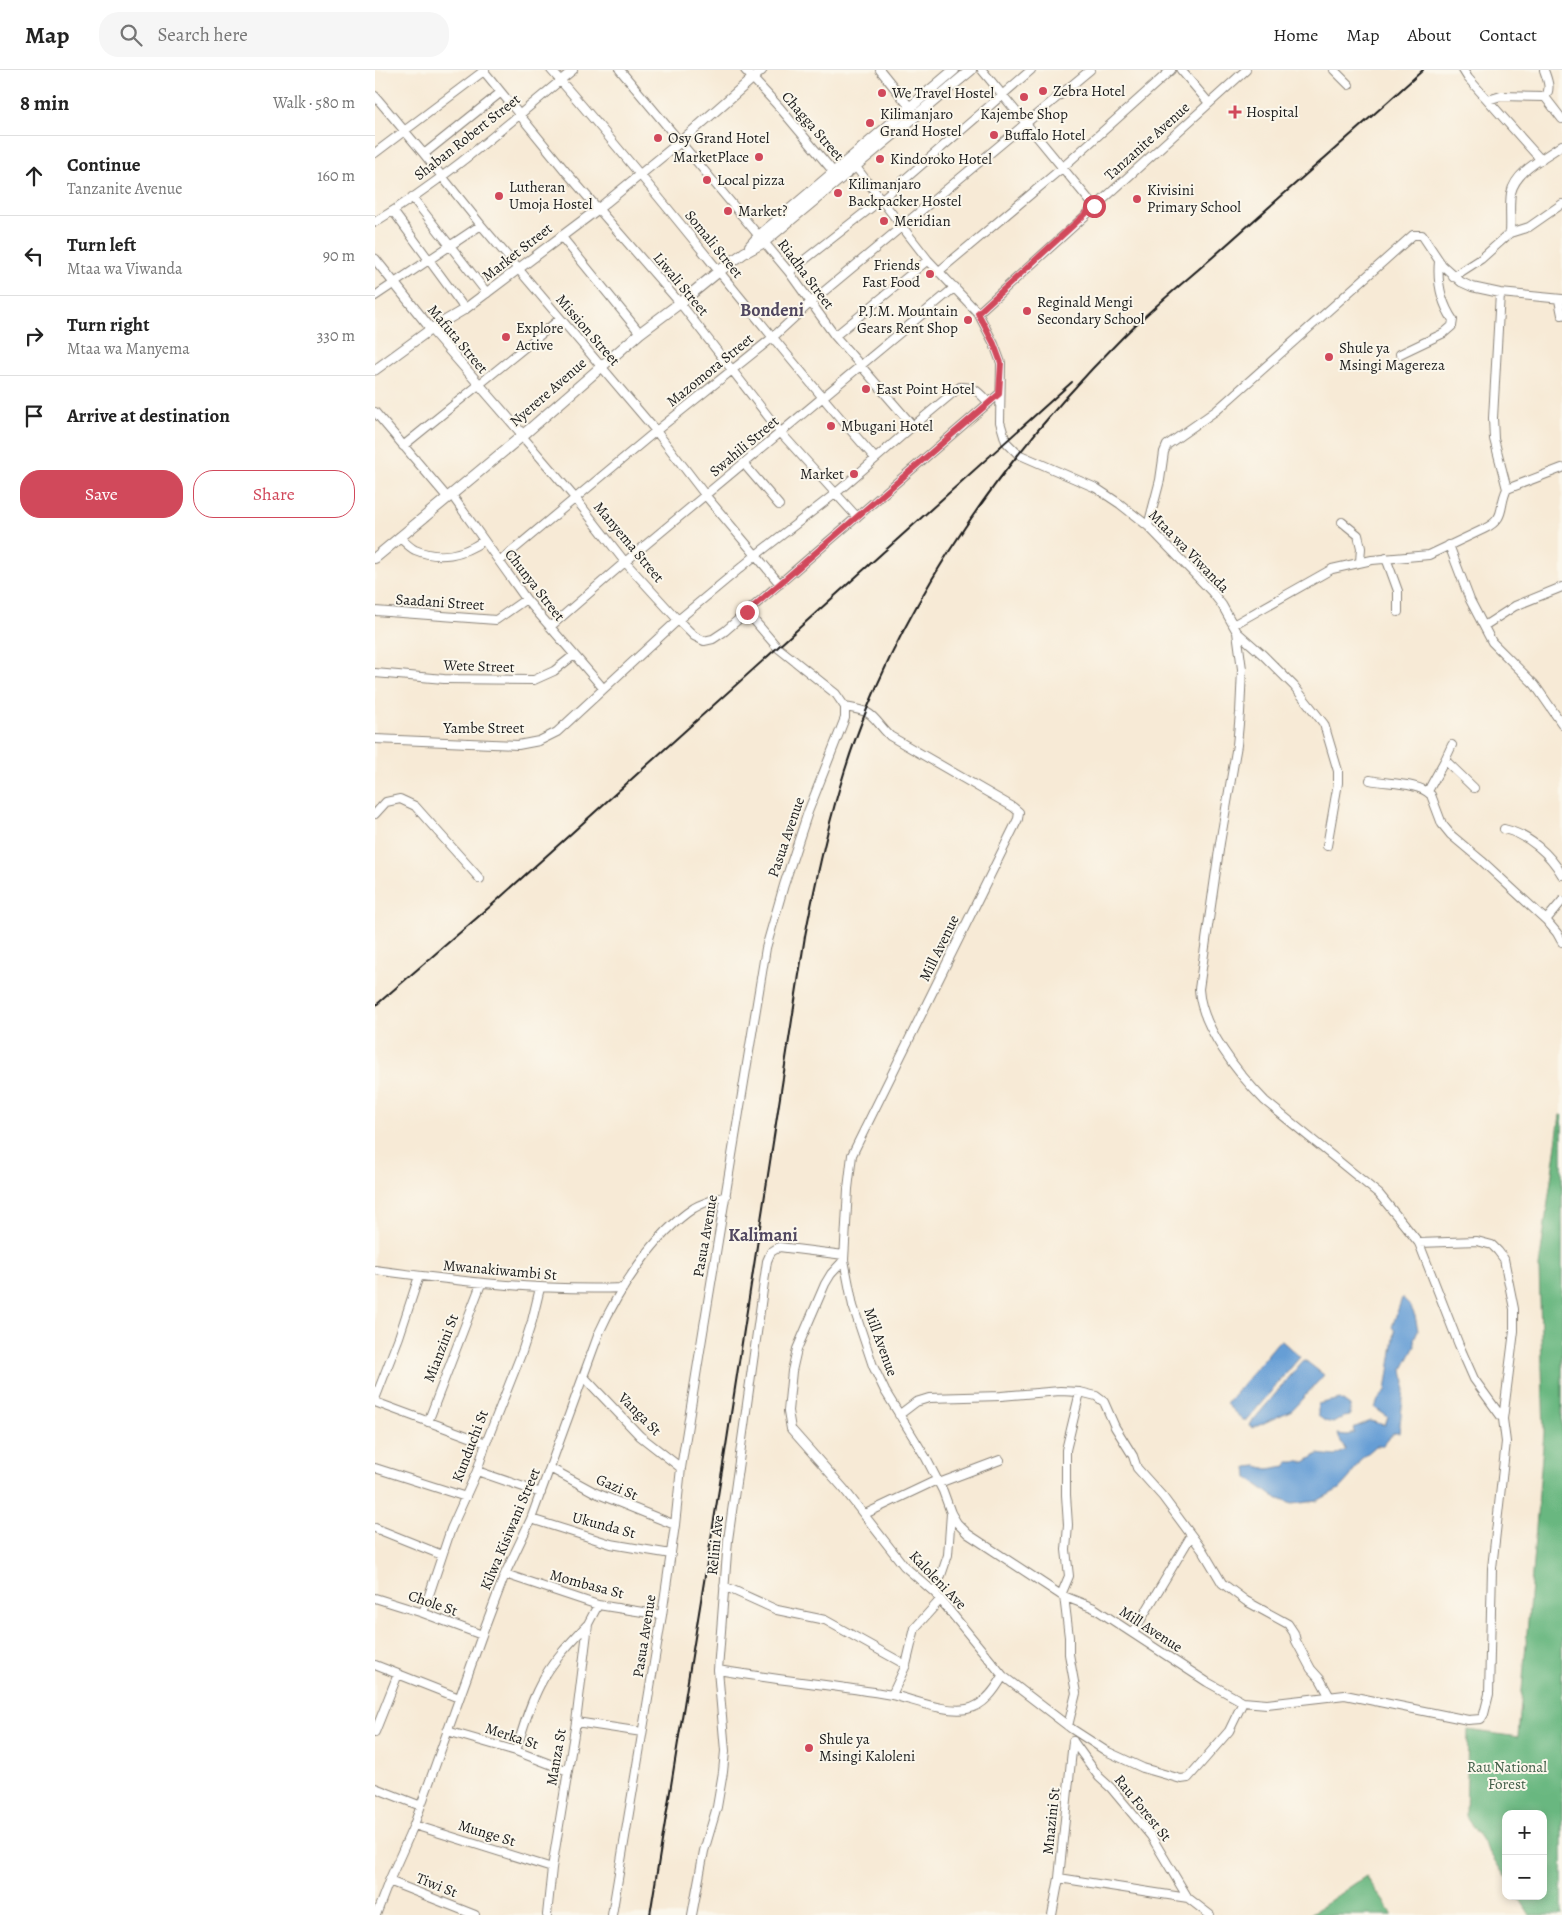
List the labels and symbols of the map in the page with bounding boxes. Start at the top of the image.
place label: Zebra Hotel [1053,81,1125,101]
place label: We Travel Hostel [891,83,995,103]
marker: Zebra Hotel [1037,85,1049,97]
street label: Chagga Street [777,87,849,165]
marker: We Travel Hostel [876,87,888,99]
street label: Shaban Robert Street [410,89,524,185]
marker: Kajembe Shop [1018,91,1030,103]
street label: Tanzanite Avenue [1100,97,1194,185]
place label: Hospital [1246,102,1299,122]
place label: Kilimanjaro Grand Hostel [880,104,962,141]
place label: Kajembe Shop [980,104,1068,124]
marker: Hospital [1228,105,1242,119]
marker: Kilimanjaro Grand Hostel [864,117,876,129]
place label: Buffalo Hotel [1004,125,1086,145]
place label: Osy Grand Hotel [668,128,770,148]
marker: Buffalo Hotel [988,129,1000,141]
marker: Osy Grand Hotel [652,132,664,144]
place label: MarketPlace [673,147,749,167]
place label: Kindoroko Hotel [890,149,992,169]
marker: MarketPlace [753,151,765,163]
marker: Kindoroko Hotel [874,153,886,165]
place label: Local pizza [717,170,785,190]
marker: Local pizza [701,174,713,186]
place label: Kilimanjaro Backpacker Hostel [848,174,962,211]
place label: Lutheran Umoja Hostel [509,177,593,214]
place label: Kivisini Primary School [1147,180,1241,217]
marker: Kilimanjaro Backpacker Hostel [832,187,844,199]
marker: Lutheran Umoja Hostel [493,190,505,202]
marker: Kivisini Primary School [1131,193,1143,205]
route start [1083,195,1106,218]
place label: Market? [738,201,788,221]
marker: Market? [722,205,734,217]
street label: Somali Street [680,206,748,282]
place label: Meridian [894,211,951,231]
marker: Meridian [878,215,890,227]
street label: Market Street [478,218,556,286]
street label: Riadha Street [773,235,839,313]
street label: Liwali Street [649,248,713,320]
place label: Friends Fast Food [862,255,921,292]
marker: Friends Fast Food [924,268,936,280]
street label: Mission Street [551,290,625,370]
place label: Reginald Mengi Secondary School [1037,292,1145,329]
district label: Bondeni [740,298,804,322]
street label: Mafuta Street [423,300,493,378]
place label: P.J.M. Mountain Gears Rent Shop [857,301,958,338]
marker: Reginald Mengi Secondary School [1021,305,1033,317]
marker: P.J.M. Mountain Gears Rent Shop [962,314,974,326]
place label: Explore Active [515,318,564,355]
street label: Mazomora Street [662,329,758,411]
marker: Explore Active [500,331,512,343]
place label: Shule ya Msingi Magereza [1339,338,1445,375]
marker: Shule ya Msingi Magereza [1323,351,1335,363]
street label: Nyerere Avenue [505,353,591,431]
place label: East Point Hotel [876,379,975,399]
marker: East Point Hotel [860,383,872,395]
street label: Swahili Street [705,411,783,481]
place label: Mbugani Hotel [841,416,933,436]
marker: Mbugani Hotel [825,420,837,432]
place label: Market [800,464,844,484]
marker: Market [848,468,860,480]
street label: Manyema Street [589,497,669,587]
street label: Mtaa wa Viwanda [1144,505,1234,597]
street label: Chunya Street [500,545,570,625]
street label: Saadani Street [395,589,485,615]
route end [736,601,759,624]
street label: Wete Street [442,655,515,677]
street label: Yambe Street [443,718,524,738]
street label: Pasua Avenue [763,794,809,880]
street label: Mill Avenue [914,911,964,985]
street label: Pasua Avenue [688,1193,722,1279]
district label: Kalimani [728,1223,798,1247]
street label: Mwanakiwambi St [442,1255,558,1285]
street label: Mill Avenue [859,1305,903,1379]
street label: Mianzini St [419,1311,463,1385]
street label: Vanga St [613,1387,666,1440]
street label: Kunduchi St [447,1407,493,1485]
street label: Kilwa Kisiwani Street [475,1465,545,1593]
street label: Gazi St [593,1469,641,1505]
street label: Ukunda St [570,1507,638,1543]
street label: Relini Ave [702,1514,728,1576]
street label: Kaloleni Ave [905,1546,971,1614]
street label: Mombasa St [548,1565,626,1603]
street label: Chole St [406,1585,460,1621]
street label: Pasua Avenue [628,1593,660,1679]
street label: Mill Avenue [1115,1601,1187,1657]
street label: Merka St [483,1718,541,1754]
street label: Manza St [541,1727,571,1787]
place label: Shule ya Msingi Kaloleni [819,1729,915,1766]
marker: Shule ya Msingi Kaloleni [803,1742,815,1754]
park label: Rau National Forest [1467,1757,1547,1794]
street label: Rau Forest St [1110,1770,1176,1846]
street label: Mnazini St [1038,1786,1064,1855]
street label: Munge St [456,1815,518,1851]
street label: Tiwi St [413,1868,461,1902]

